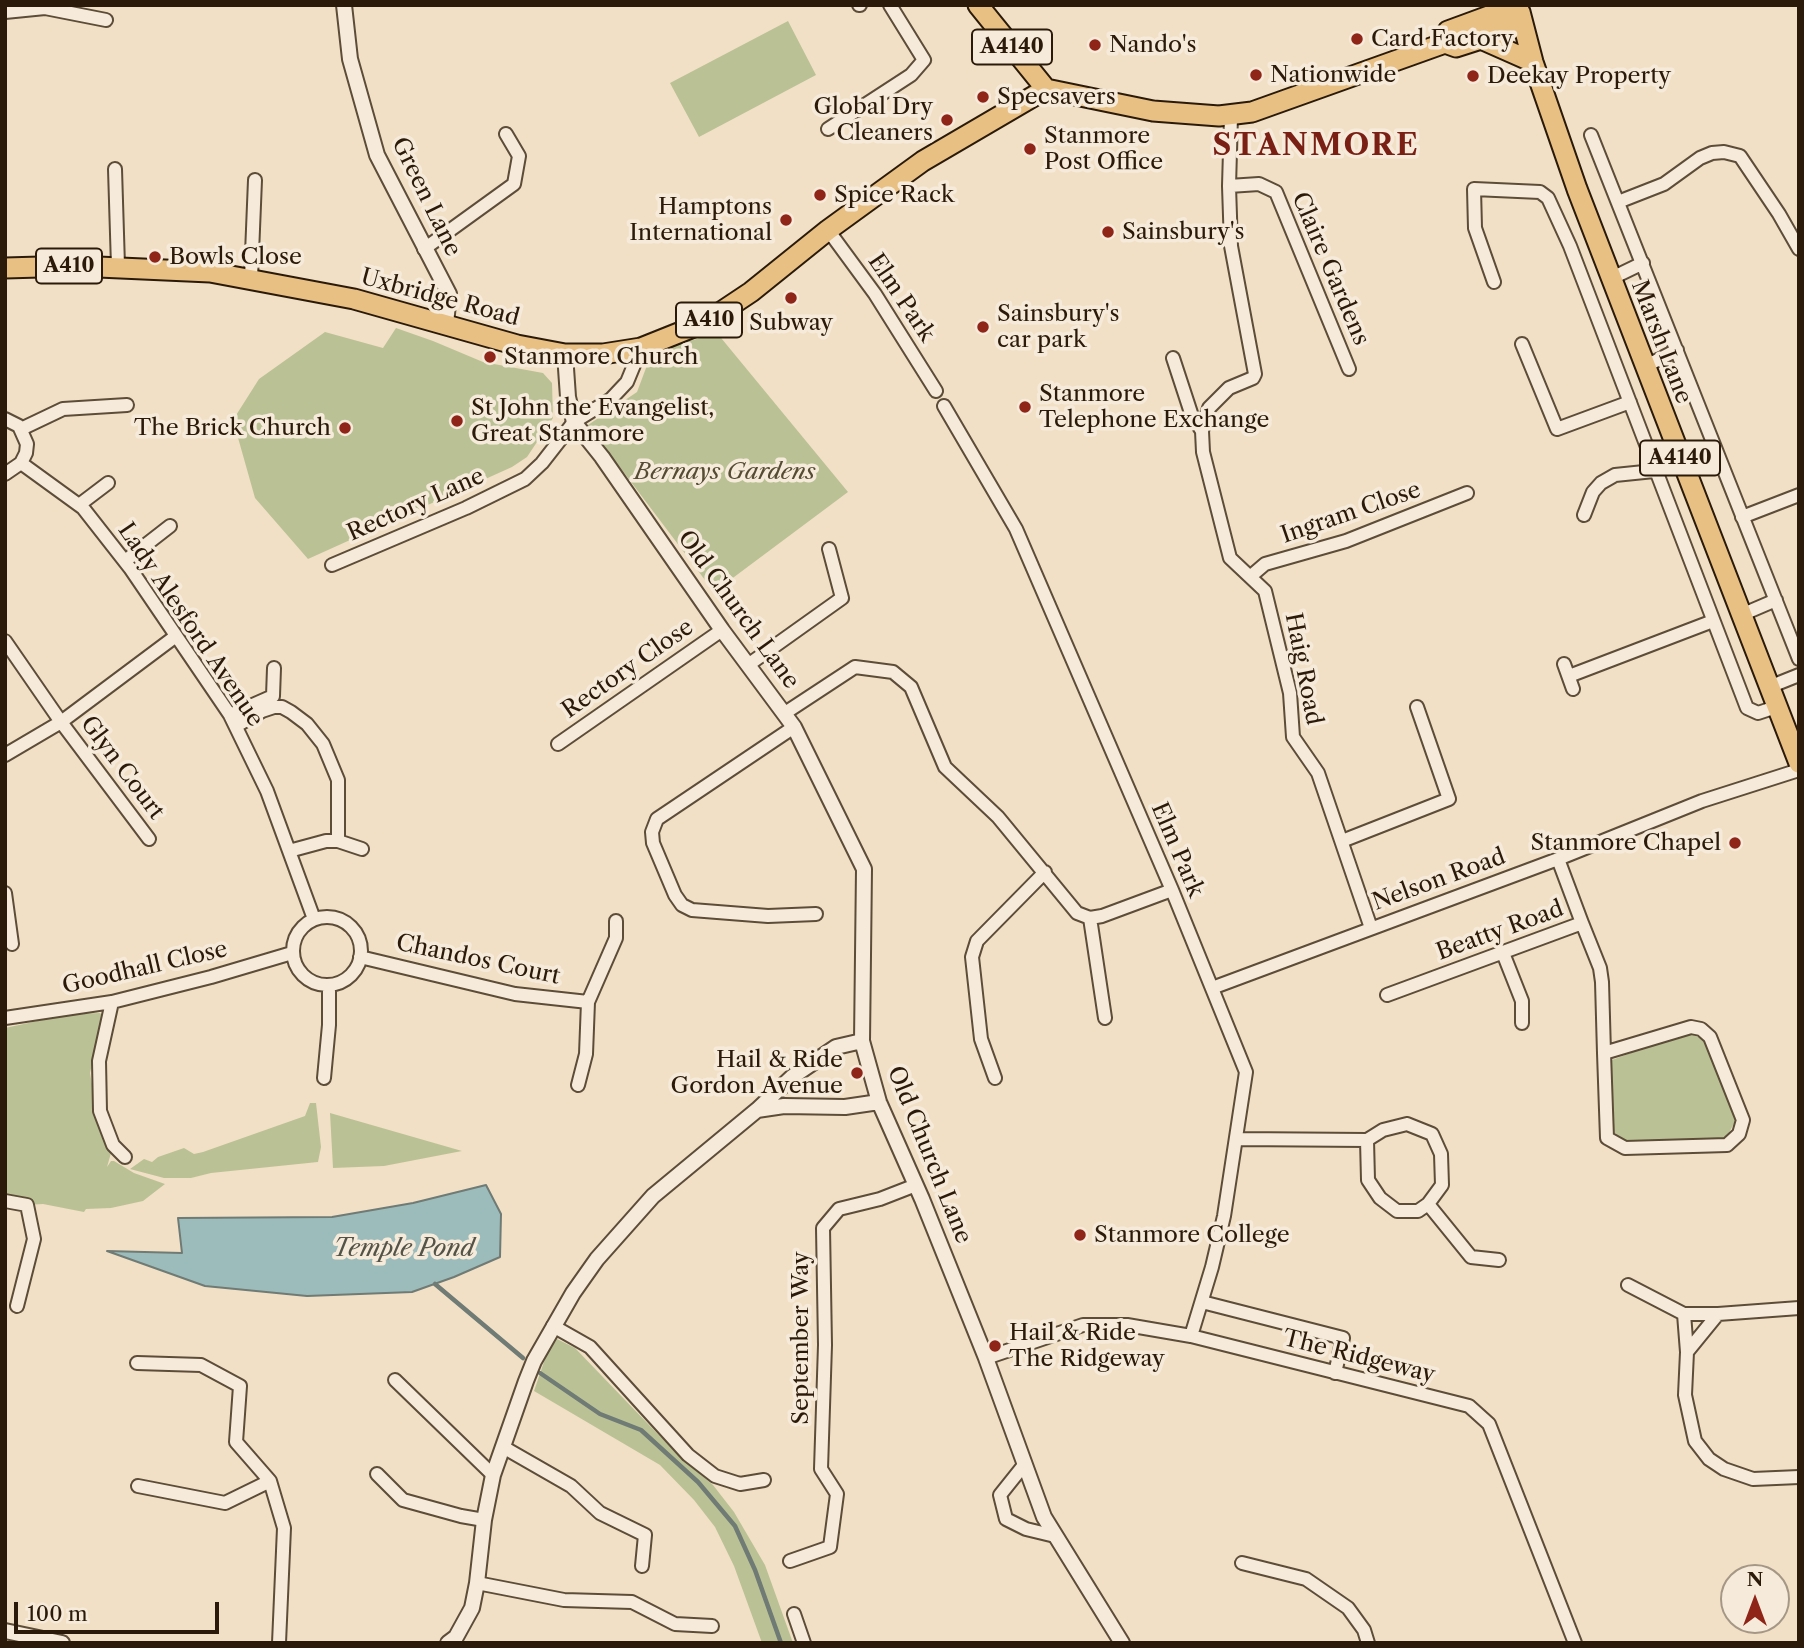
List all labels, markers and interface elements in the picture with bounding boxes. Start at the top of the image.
place label: Card Factory [1371,25,1513,53]
road number: A4140 [972,30,1052,64]
place label: Nando's [1109,31,1196,59]
marker: Card Factory [1349,31,1365,47]
marker: Nando's [1087,37,1103,53]
place label: Nationwide [1270,61,1396,89]
place label: Deekay Property [1487,62,1671,90]
marker: Nationwide [1248,67,1264,83]
marker: Deekay Property [1465,68,1481,84]
place label: Specsavers [997,83,1116,111]
marker: Specsavers [975,89,991,105]
place label: Global Dry Cleaners [813,93,933,147]
marker: Global Dry Cleaners [939,112,955,128]
place label: Stanmore Post Office [1044,122,1163,176]
district label: STANMORE [1213,128,1419,164]
street label: Green Lane [385,133,467,261]
marker: Stanmore Post Office [1022,141,1038,157]
place label: Spice Rack [834,181,954,209]
marker: Spice Rack [812,187,828,203]
street label: Claire Gardens [1285,188,1375,350]
place label: Hamptons International [629,193,772,247]
marker: Hamptons International [778,212,794,228]
place label: Sainsbury's [1122,218,1245,246]
marker: Sainsbury's [1100,224,1116,240]
place label: Bowls Close [169,243,302,271]
road number: A410 [36,248,102,284]
marker: Bowls Close [147,249,163,265]
street label: Elm Park [862,249,940,347]
street label: Uxbridge Road [358,264,522,332]
street label: Marsh Lane [1625,276,1697,408]
marker: Subway [783,290,799,306]
place label: Sainsbury's car park [997,300,1120,354]
road number: A410 [676,302,742,338]
place label: Subway [749,309,833,337]
marker: Sainsbury's car park [975,319,991,335]
place label: Stanmore Church [504,343,698,371]
marker: Stanmore Church [482,349,498,365]
place label: Stanmore Telephone Exchange [1039,380,1269,434]
place label: St John the Evangelist, Great Stanmore [471,394,714,448]
marker: Stanmore Telephone Exchange [1017,399,1033,415]
marker: St John the Evangelist, Great Stanmore [449,413,465,429]
place label: The Brick Church [134,414,331,442]
marker: The Brick Church [337,420,353,436]
road number: A4140 [1640,440,1720,476]
park label: Bernays Gardens [634,458,816,486]
street label: Rectory Lane [343,462,489,548]
street label: Ingram Close [1277,476,1425,550]
street label: Lady Alesford Avenue [111,518,269,732]
street label: Old Church Lane [671,526,805,694]
street label: Haig Road [1279,611,1327,727]
street label: Rectory Close [557,614,699,724]
street label: Glyn Court [74,711,170,825]
street label: Elm Park [1145,798,1209,902]
place label: Stanmore Chapel [1531,829,1721,857]
marker: Stanmore Chapel [1727,835,1743,851]
street label: Nelson Road [1369,843,1509,917]
street label: Beatty Road [1433,895,1567,967]
street label: Chandos Court [394,929,562,991]
street label: Goodhall Close [60,936,230,1000]
place label: Hail & Ride Gordon Avenue [671,1046,843,1100]
street label: Old Church Lane [881,1062,977,1248]
marker: Hail & Ride Gordon Avenue [849,1065,865,1081]
place label: Stanmore College [1094,1221,1290,1249]
marker: Stanmore College [1072,1227,1088,1243]
water label: Temple Pond [334,1235,474,1263]
street label: September Way [787,1251,815,1425]
place label: Hail & Ride The Ridgeway [1009,1319,1165,1373]
street label: The Ridgeway [1280,1325,1438,1389]
marker: Hail & Ride The Ridgeway [987,1338,1003,1354]
north arrow [1720,1564,1790,1634]
text: N [1747,1568,1763,1591]
scale bar [18,1588,222,1632]
text: 100 m [27,1601,88,1626]

